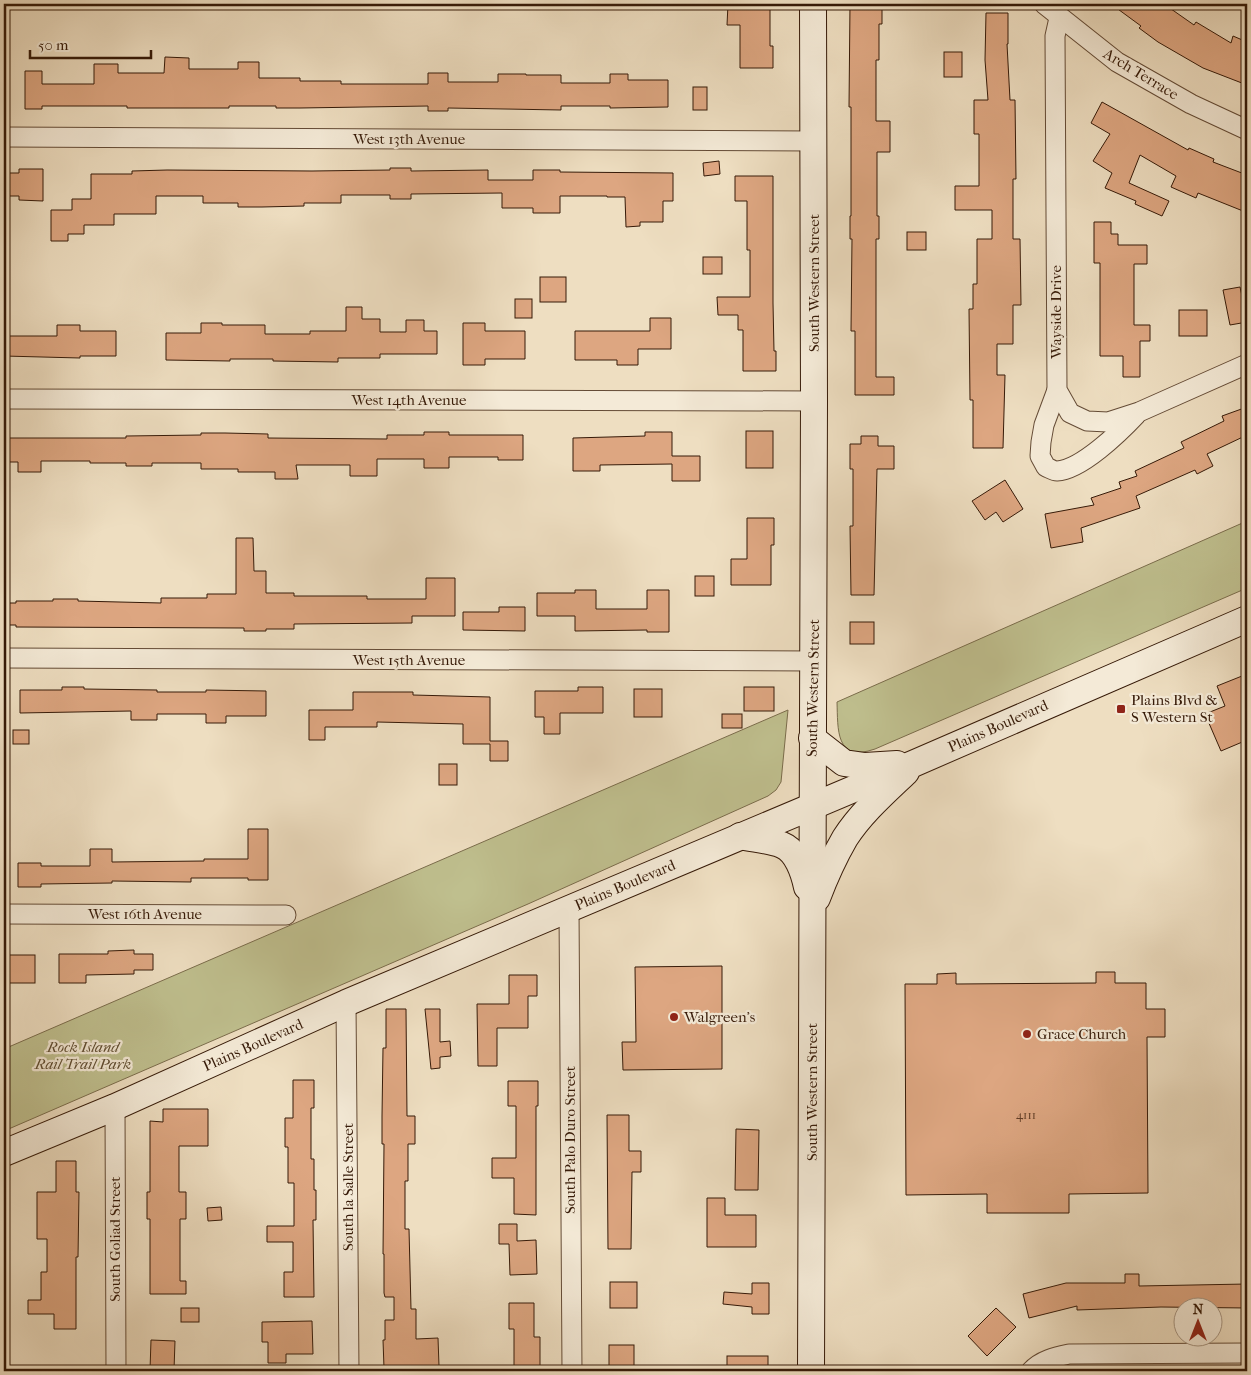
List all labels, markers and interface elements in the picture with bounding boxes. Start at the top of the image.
scale bar [30,28,151,60]
text: 50 m [38,36,69,54]
street label: Arch Terrace [1099,44,1182,104]
street label: West 13th Avenue [352,130,466,148]
street label: South Western Street [805,213,823,352]
street label: Wayside Drive [1047,265,1065,360]
street label: West 14th Avenue [351,391,467,409]
street label: South Western Street [803,618,823,757]
street label: West 15th Avenue [352,651,466,669]
place label: Plains Blvd & S Western St [1131,691,1218,726]
street label: Plains Boulevard [945,696,1052,756]
marker: Plains Blvd & S Western St [1115,703,1127,715]
street label: Plains Boulevard [572,855,679,914]
street label: West 16th Avenue [87,905,203,923]
place label: Walgreen's [683,1008,756,1026]
marker: Walgreen's [668,1011,680,1023]
street label: Plains Boulevard [200,1015,307,1075]
street label: South Western Street [803,1022,821,1161]
place label: Grace Church [1037,1025,1127,1043]
marker: Grace Church [1021,1028,1033,1040]
park label: Rock Island Rail Trail Park [34,1038,131,1073]
street label: South Palo Duro Street [561,1065,579,1214]
house number: 4111 [1016,1108,1036,1122]
street label: South la Salle Street [339,1122,357,1251]
street label: South Goliad Street [106,1176,124,1302]
north arrow [1174,1298,1224,1348]
text: N [1193,1301,1204,1318]

